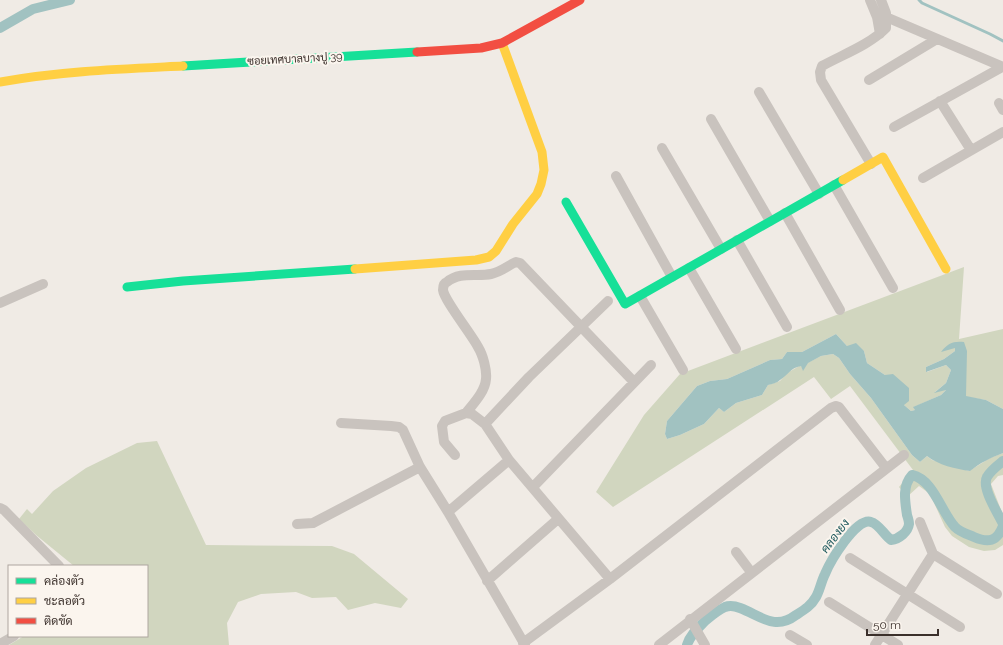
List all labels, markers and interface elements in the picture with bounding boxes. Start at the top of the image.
street label: ซอยเทศบาลบางปู 39 [247,50,343,69]
water label: คลองยง [818,516,853,556]
legend [8,565,148,637]
text: คล่องตัว [44,574,84,588]
text: ชะลอตัว [44,594,85,608]
scale bar [867,611,938,637]
text: ติดขัด [44,614,73,628]
text: 50 m [873,618,901,632]

